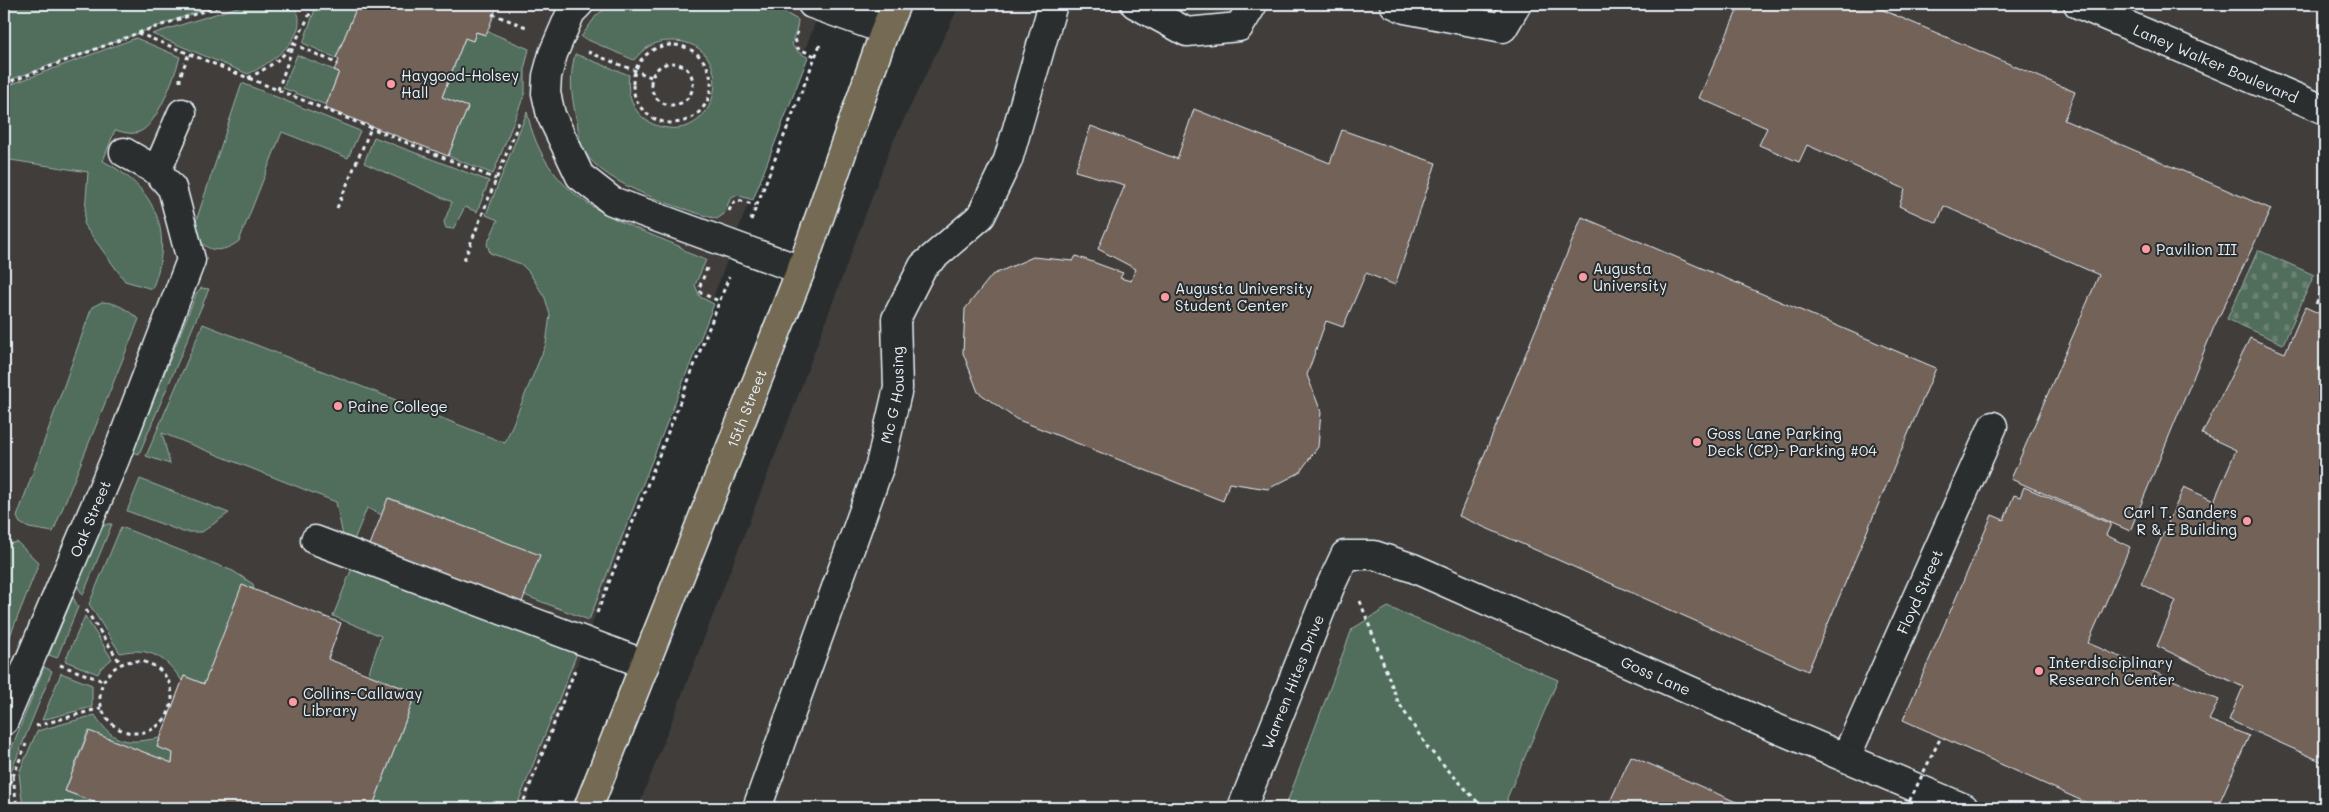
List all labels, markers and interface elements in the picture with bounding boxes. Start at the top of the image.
street label: Laney Walker Boulevard [2130,19,2301,107]
place label: Haygood-Holsey Hall [401,65,519,102]
marker: Haygood-Holsey Hall [385,78,397,90]
place label: Pavilion III [2156,239,2238,259]
marker: Pavilion III [2140,243,2152,255]
place label: Augusta University [1593,258,1667,295]
marker: Augusta University [1577,271,1589,283]
place label: Augusta University Student Center [1175,278,1313,315]
marker: Augusta University Student Center [1159,291,1171,303]
street label: Mc G Housing [875,346,908,445]
street label: 15th Street [722,366,771,451]
place label: Paine College [348,396,448,416]
marker: Paine College [332,400,344,412]
place label: Goss Lane Parking Deck (CP)- Parking #04 [1707,423,1877,460]
marker: Goss Lane Parking Deck (CP)- Parking #04 [1691,436,1703,448]
street label: Oak Street [65,477,115,560]
place label: Carl T. Sanders R & E Building [2124,502,2237,539]
marker: Carl T. Sanders R & E Building [2241,515,2253,527]
street label: Floyd Street [1892,546,1947,637]
street label: Warren Hites Drive [1257,612,1328,752]
street label: Goss Lane [1618,651,1694,700]
place label: Interdisciplinary Research Center [2049,652,2175,689]
marker: Interdisciplinary Research Center [2033,665,2045,677]
place label: Collins-Callaway Library [303,683,423,720]
marker: Collins-Callaway Library [287,696,299,708]

